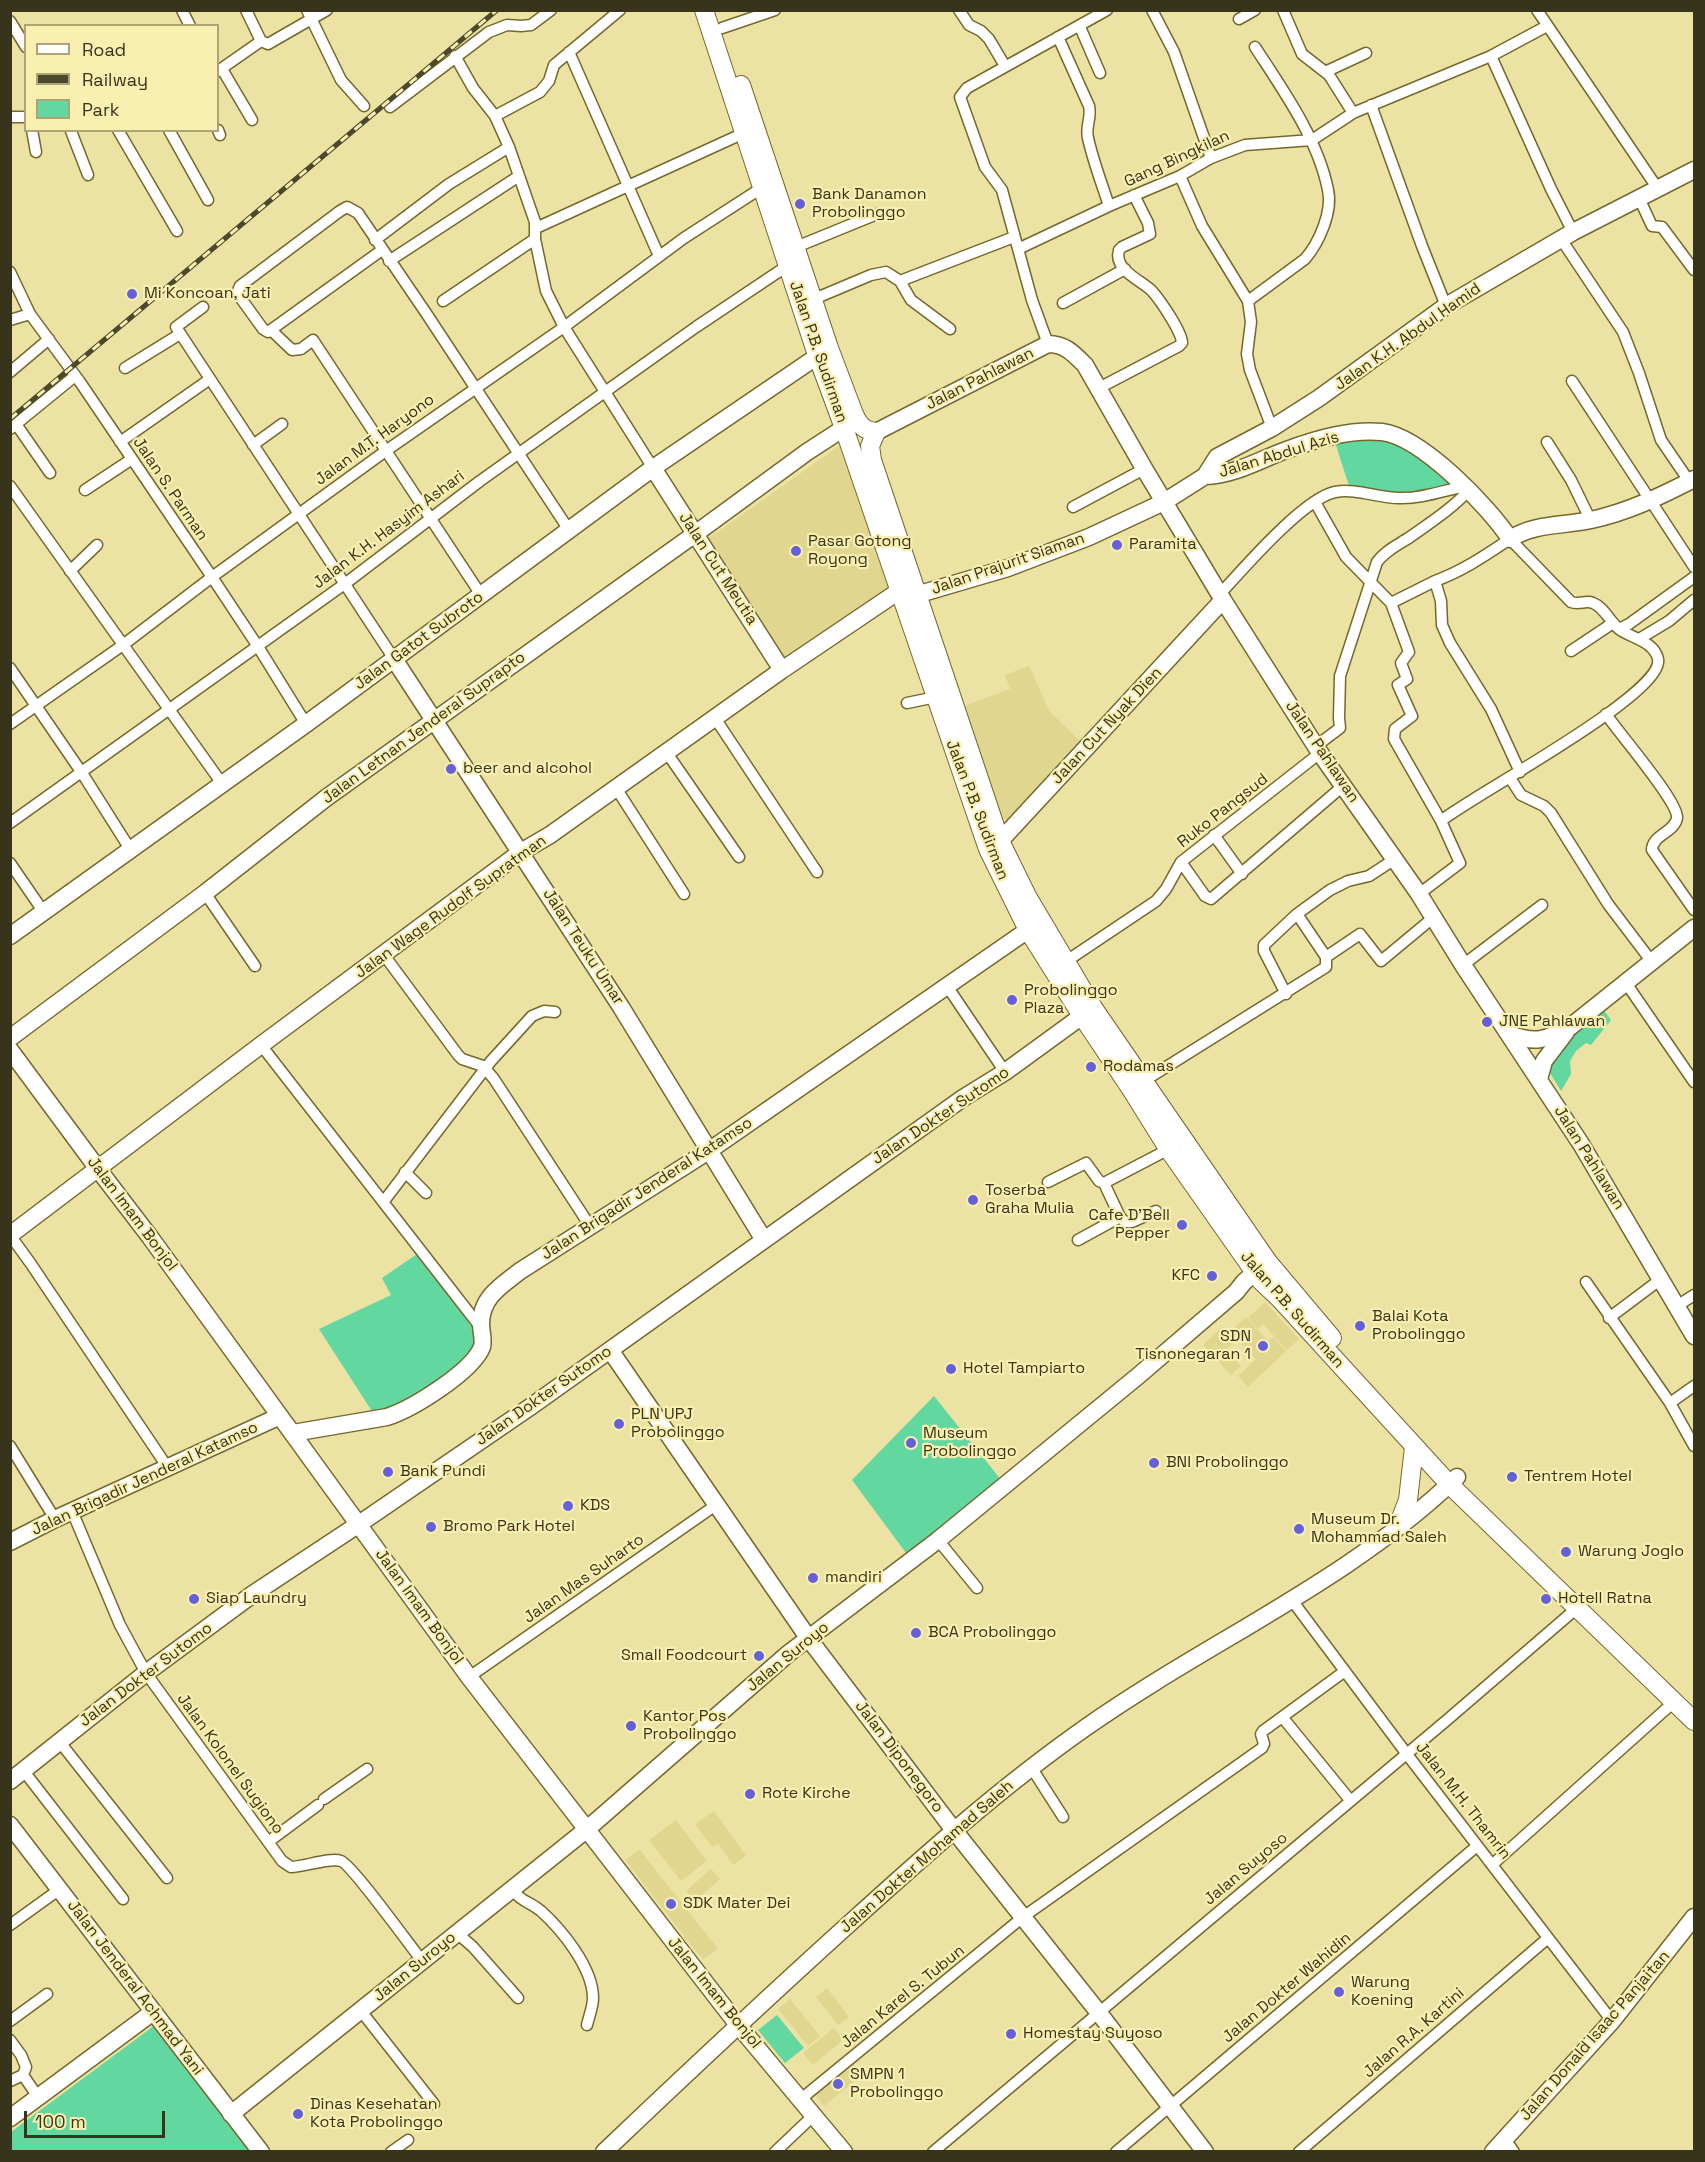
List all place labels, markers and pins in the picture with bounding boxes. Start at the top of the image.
place label: Bank Danamon Probolinggo [812,185,927,223]
marker: Bank Danamon Probolinggo [793,197,807,211]
place label: Mi Koncoan, Jati [144,284,271,304]
marker: Mi Koncoan, Jati [125,287,139,301]
place label: Pasar Gotong Royong [808,532,911,570]
place label: Paramita [1129,535,1197,555]
marker: Paramita [1110,538,1124,552]
marker: Pasar Gotong Royong [789,544,803,558]
place label: beer and alcohol [463,759,592,779]
marker: beer and alcohol [444,762,458,776]
place label: Probolinggo Plaza [1024,981,1118,1019]
marker: Probolinggo Plaza [1005,993,1019,1007]
place label: JNE Pahlawan [1499,1012,1605,1032]
marker: JNE Pahlawan [1480,1015,1494,1029]
place label: Rodamas [1103,1057,1174,1077]
marker: Rodamas [1084,1060,1098,1074]
place label: Toserba Graha Mulia [985,1181,1074,1219]
marker: Toserba Graha Mulia [966,1193,980,1207]
place label: Cafe D'Bell Pepper [1088,1206,1170,1244]
marker: Cafe D'Bell Pepper [1175,1218,1189,1232]
place label: KFC [1171,1266,1200,1286]
marker: KFC [1205,1269,1219,1283]
place label: Balai Kota Probolinggo [1372,1307,1466,1345]
marker: Balai Kota Probolinggo [1353,1319,1367,1333]
place label: SDN Tisnonegaran 1 [1135,1327,1251,1365]
marker: SDN Tisnonegaran 1 [1256,1339,1270,1353]
place label: Hotel Tampiarto [963,1359,1085,1379]
marker: Hotel Tampiarto [944,1362,958,1376]
place label: PLN UPJ Probolinggo [631,1405,725,1443]
marker: PLN UPJ Probolinggo [612,1417,626,1431]
place label: Museum Probolinggo [923,1424,1017,1462]
marker: Museum Probolinggo [904,1436,918,1450]
place label: BNI Probolinggo [1166,1453,1289,1473]
marker: BNI Probolinggo [1147,1456,1161,1470]
place label: Bank Pundi [400,1462,486,1482]
marker: Bank Pundi [381,1465,395,1479]
place label: Tentrem Hotel [1524,1467,1632,1487]
marker: Tentrem Hotel [1505,1470,1519,1484]
place label: KDS [580,1496,610,1516]
marker: KDS [561,1499,575,1513]
place label: Museum Dr. Mohammad Saleh [1311,1510,1447,1548]
place label: Bromo Park Hotel [443,1517,575,1537]
marker: Bromo Park Hotel [424,1520,438,1534]
marker: Museum Dr. Mohammad Saleh [1292,1522,1306,1536]
place label: Warung Joglo [1578,1542,1684,1562]
marker: Warung Joglo [1559,1545,1573,1559]
place label: mandiri [825,1568,882,1588]
marker: mandiri [806,1571,820,1585]
place label: Siap Laundry [206,1589,307,1609]
place label: Hotell Ratna [1558,1589,1652,1609]
marker: Siap Laundry [187,1592,201,1606]
marker: Hotell Ratna [1539,1592,1553,1606]
place label: BCA Probolinggo [928,1623,1056,1643]
marker: BCA Probolinggo [909,1626,923,1640]
place label: Small Foodcourt [621,1646,747,1666]
marker: Small Foodcourt [752,1649,766,1663]
place label: Kantor Pos Probolinggo [643,1707,737,1745]
marker: Kantor Pos Probolinggo [624,1719,638,1733]
place label: Rote Kirche [762,1784,851,1804]
marker: Rote Kirche [743,1787,757,1801]
place label: SDK Mater Dei [683,1894,790,1914]
marker: SDK Mater Dei [664,1897,678,1911]
place label: Warung Koening [1351,1973,1414,2011]
marker: Warung Koening [1332,1985,1346,1999]
place label: Homestay Suyoso [1023,2024,1163,2044]
marker: Homestay Suyoso [1004,2027,1018,2041]
place label: SMPN 1 Probolinggo [850,2065,944,2103]
marker: SMPN 1 Probolinggo [831,2077,845,2091]
place label: Dinas Kesehatan Kota Probolinggo [310,2095,443,2133]
marker: Dinas Kesehatan Kota Probolinggo [291,2107,305,2121]

